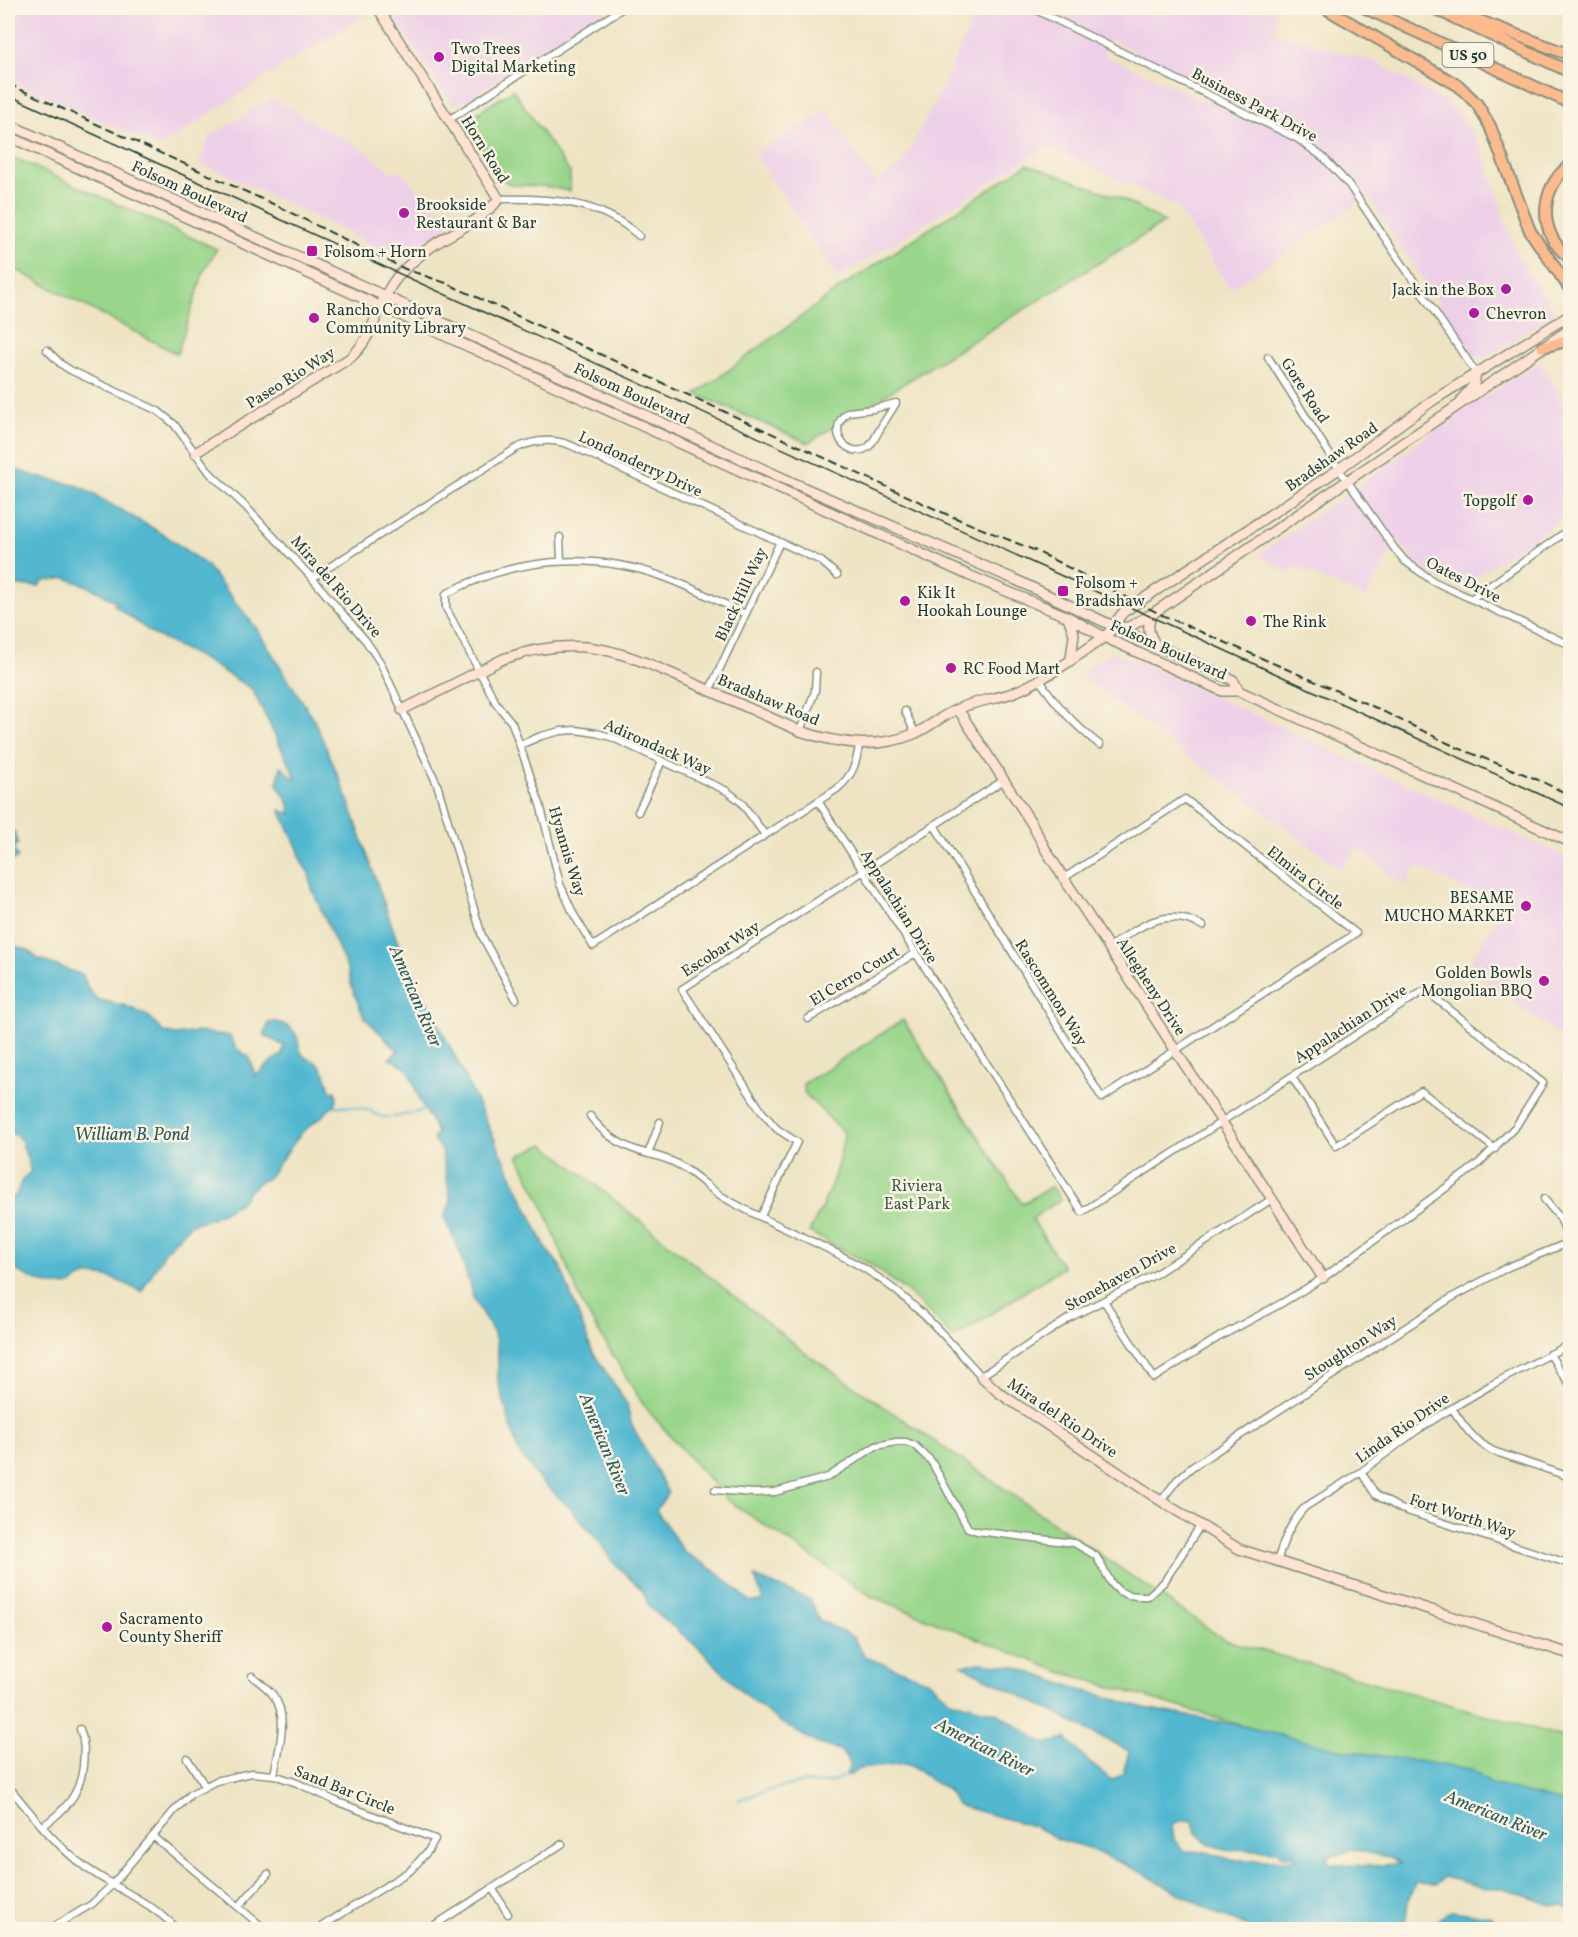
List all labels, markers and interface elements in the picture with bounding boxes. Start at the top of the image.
place label: Two Trees Digital Marketing [451,39,576,79]
road number: US 50 [1442,43,1494,67]
marker: Two Trees Digital Marketing [432,50,446,64]
street label: Business Park Drive [1187,63,1321,148]
street label: Horn Road [455,112,514,188]
street label: Folsom Boulevard [127,156,251,229]
place label: Brookside Restaurant & Bar [416,195,537,235]
marker: Brookside Restaurant & Bar [397,206,411,220]
place label: Folsom + Horn [324,242,427,264]
marker: Folsom + Horn [305,244,319,258]
place label: Jack in the Box [1392,280,1494,302]
marker: Jack in the Box [1499,282,1513,296]
place label: Rancho Cordova Community Library [326,300,467,340]
place label: Chevron [1486,304,1547,326]
marker: Chevron [1467,306,1481,320]
marker: Rancho Cordova Community Library [307,311,321,325]
street label: Paseo Rio Way [242,342,340,415]
street label: Gore Road [1275,354,1334,428]
street label: Folsom Boulevard [569,358,693,431]
street label: Bradshaw Road [1281,417,1383,498]
street label: Londonderry Drive [575,426,706,503]
place label: Topgolf [1463,491,1518,513]
marker: Topgolf [1521,493,1535,507]
street label: Mira del Rio Drive [285,532,386,643]
street label: Black Hill Way [710,544,773,646]
street label: Oates Drive [1422,552,1504,609]
place label: Folsom + Bradshaw [1075,573,1146,613]
place label: Kik It Hookah Lounge [917,583,1027,623]
marker: Folsom + Bradshaw [1056,584,1070,598]
marker: Kik It Hookah Lounge [898,594,912,608]
place label: The Rink [1263,612,1327,634]
marker: The Rink [1244,614,1258,628]
street label: Folsom Boulevard [1106,615,1230,686]
place label: RC Food Mart [963,659,1061,681]
marker: RC Food Mart [944,661,958,675]
street label: Bradshaw Road [714,669,823,732]
street label: Adirondack Way [600,714,715,782]
street label: Hyannis Way [542,804,590,900]
street label: Elmira Circle [1262,841,1348,916]
street label: Appalachian Drive [854,846,942,968]
place label: BESAME MUCHO MARKET [1384,888,1514,928]
marker: BESAME MUCHO MARKET [1519,899,1533,913]
street label: Escobar Way [678,916,765,983]
street label: Allegheny Drive [1110,934,1190,1040]
street label: Rascommon Way [1009,936,1092,1051]
water label: American River [382,941,447,1052]
street label: El Cerro Court [806,941,904,1012]
place label: Golden Bowls Mongolian BBQ [1421,963,1533,1003]
marker: Golden Bowls Mongolian BBQ [1537,974,1551,988]
street label: Appalachian Drive [1290,980,1412,1069]
water label: William B. Pond [75,1123,190,1148]
park label: Riviera East Park [884,1176,950,1216]
street label: Stonehaven Drive [1061,1238,1181,1318]
street label: Stoughton Way [1300,1310,1402,1387]
street label: Mira del Rio Drive [1002,1374,1121,1464]
street label: Linda Rio Drive [1352,1388,1455,1469]
water label: American River [571,1389,636,1500]
street label: Fort Worth Way [1406,1489,1519,1545]
place label: Sacramento County Sheriff [119,1609,223,1649]
marker: Sacramento County Sheriff [100,1620,114,1634]
water label: American River [929,1712,1039,1784]
street label: Sand Bar Circle [290,1761,398,1821]
water label: American River [1440,1784,1551,1848]

